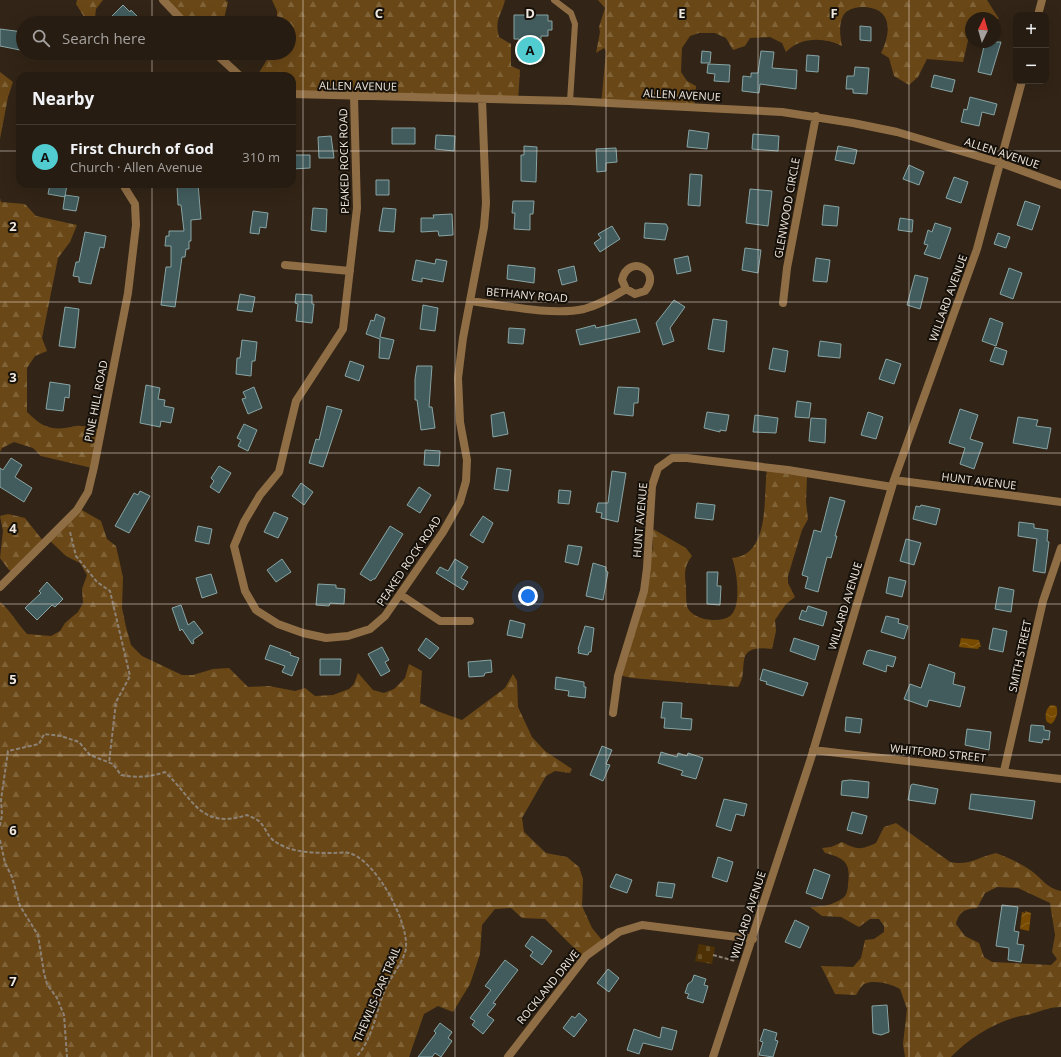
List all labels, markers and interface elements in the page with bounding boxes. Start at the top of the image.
text: C [375,4,383,22]
text: D [525,4,535,22]
text: E [678,4,686,22]
text: F [830,4,838,22]
north arrow [965,12,1001,48]
map controls [1013,12,1049,84]
button: + [1013,12,1049,48]
search box [16,16,296,60]
icon: search [30,27,52,49]
text: Search here [62,28,146,48]
pin: A [517,35,543,65]
button: − [1013,48,1049,84]
street label: ALLEN AVENUE [319,77,397,94]
street label: ALLEN AVENUE [643,85,721,104]
text: Nearby [32,87,94,110]
street label: PEAKED ROCK ROAD [335,108,352,214]
street label: ALLEN AVENUE [963,133,1041,172]
text: First Church of God [70,138,214,158]
text: A [41,148,49,166]
text: 310 m [242,148,280,166]
street label: GLENWOOD CIRCLE [770,156,803,259]
text: Church · Allen Avenue [70,158,203,176]
text: 2 [9,217,17,235]
street label: WILLARD AVENUE [925,252,970,343]
street label: BETHANY ROAD [486,283,569,306]
street label: PINE HILL ROAD [80,359,111,443]
text: 3 [9,368,17,386]
street label: HUNT AVENUE [941,468,1017,493]
street label: HUNT AVENUE [629,482,650,558]
street label: PEAKED ROCK ROAD [373,513,444,609]
text: 4 [9,519,17,537]
street label: WILLARD AVENUE [824,560,865,652]
your location [518,586,538,606]
street label: SMITH STREET [1005,619,1034,693]
text: 5 [9,670,17,688]
street label: WHITFORD STREET [889,740,987,765]
text: 6 [9,821,17,839]
street label: WILLARD AVENUE [726,869,769,961]
street label: THEWLIS-DAR TRAIL [350,944,403,1044]
street label: ROCKLAND DRIVE [513,946,582,1027]
text: 7 [9,972,17,990]

